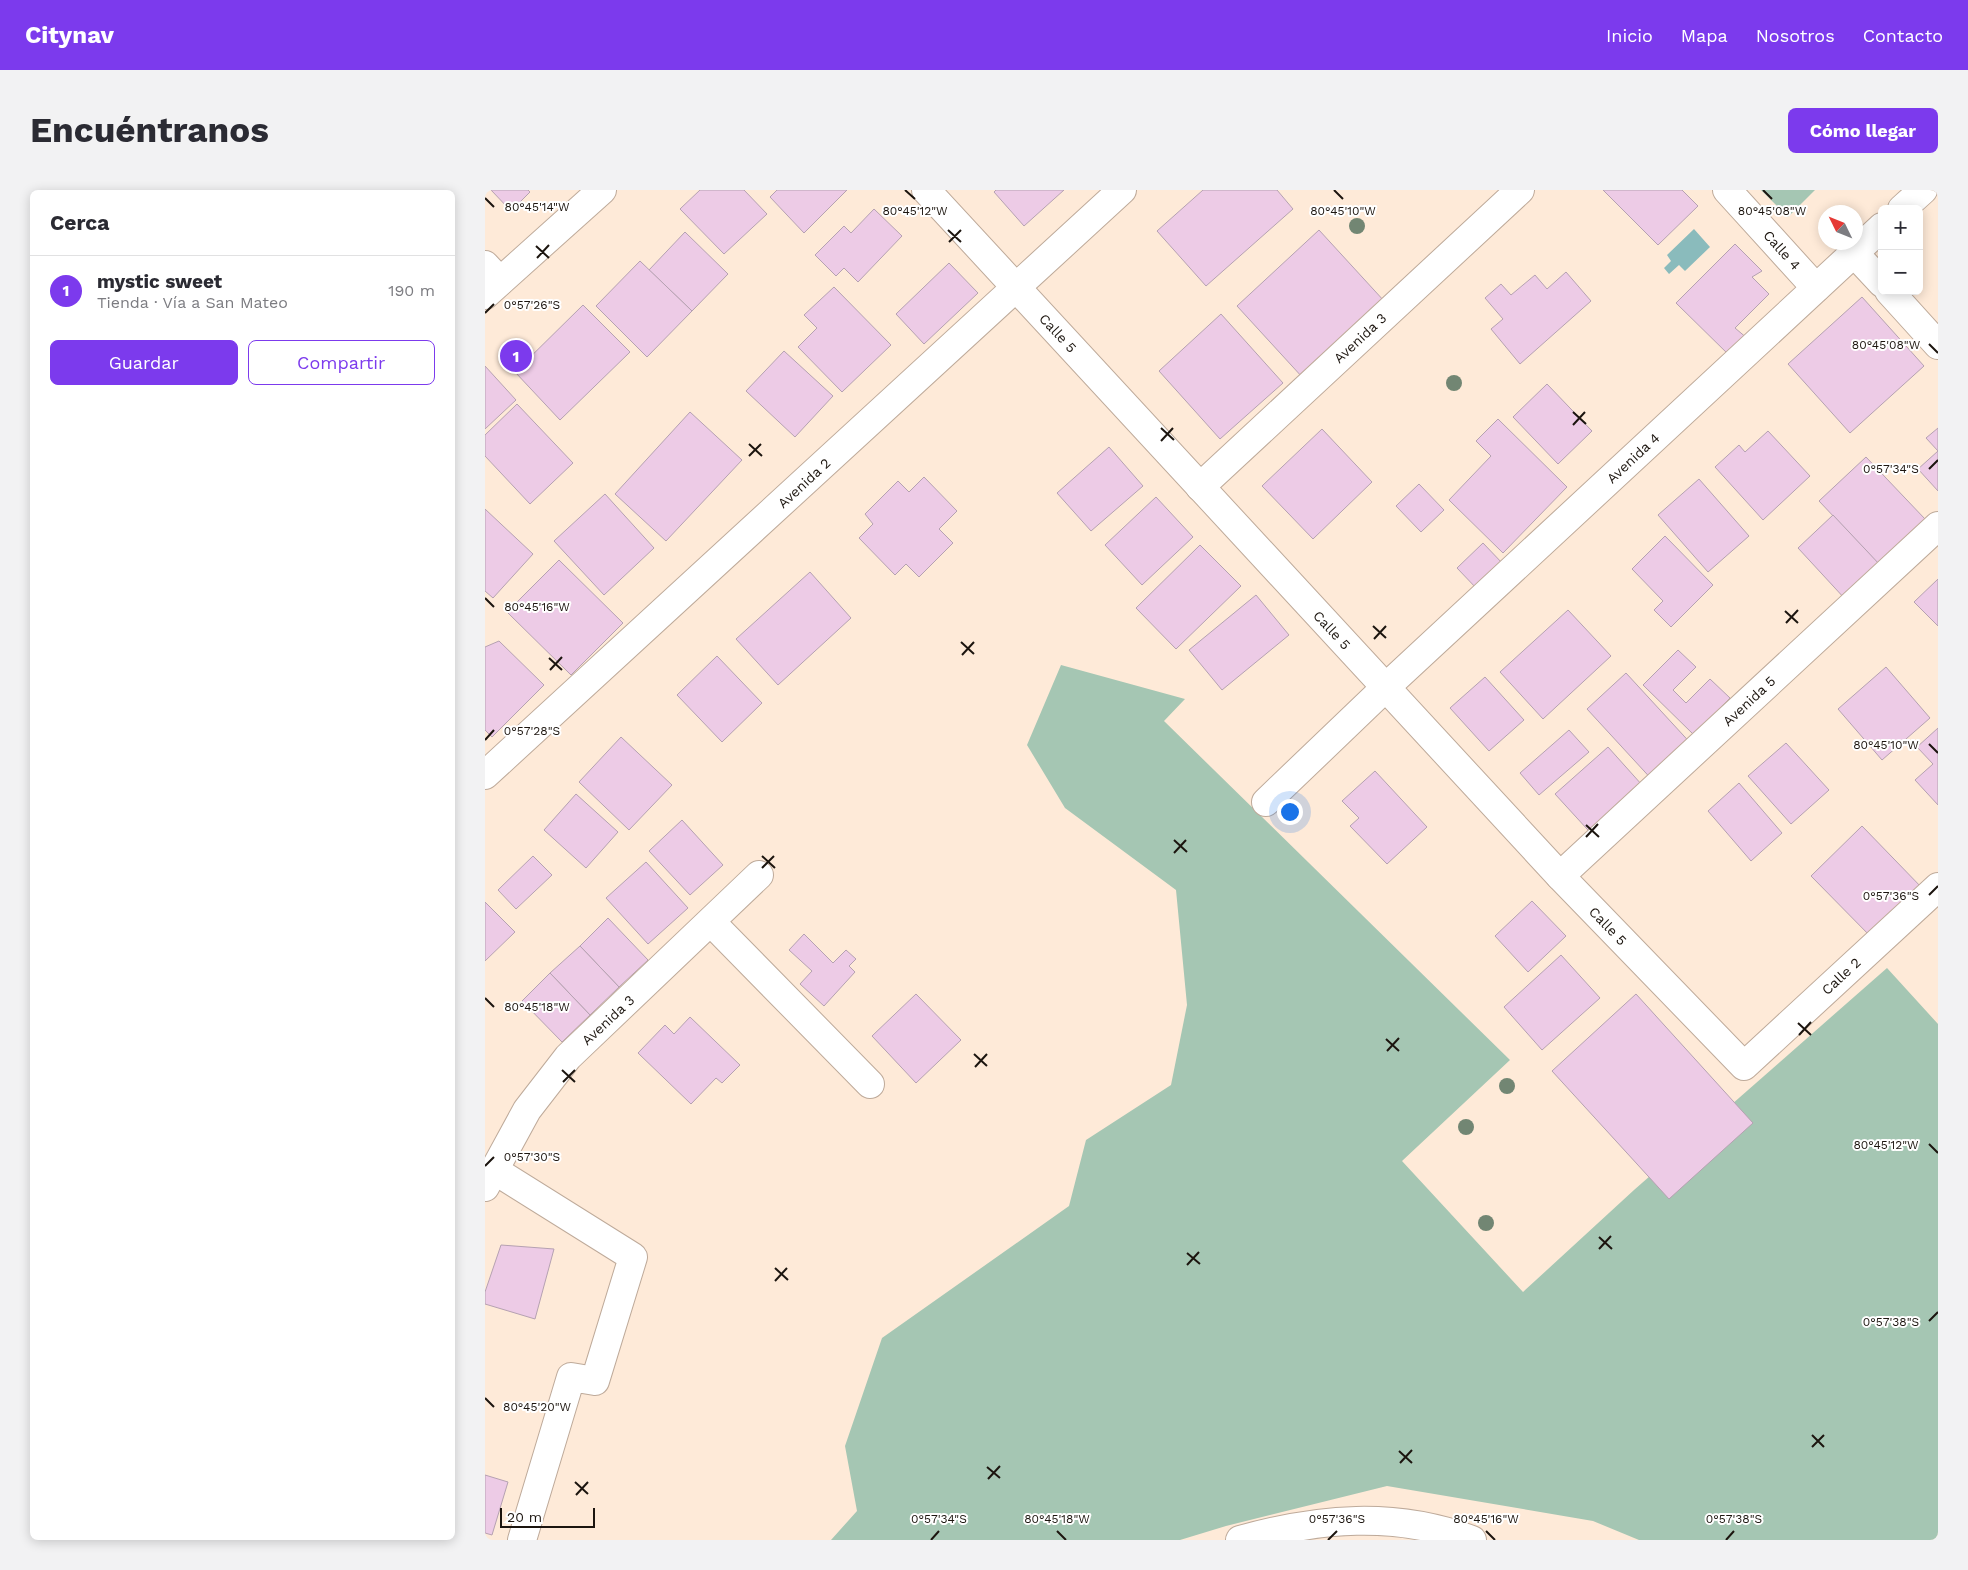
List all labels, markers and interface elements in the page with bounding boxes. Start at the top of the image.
text: Citynav [25,21,114,49]
text: Inicio [1606,25,1653,46]
text: Mapa [1681,25,1728,46]
text: Nosotros [1756,25,1835,46]
text: Contacto [1863,25,1943,46]
button: Cómo llegar [1788,108,1938,153]
text: Encuéntranos [30,109,269,151]
text: 80°45'14"W [505,200,570,214]
text: 80°45'12"W [882,204,948,218]
text: 80°45'10"W [1310,204,1376,218]
text: 80°45'08"W [1738,204,1807,218]
north arrow [1818,205,1863,250]
map controls [1878,205,1923,295]
button: + [1878,205,1923,250]
text: Cerca [50,210,109,235]
street label: Calle 4 [1760,227,1804,273]
button: − [1878,250,1923,295]
text: mystic sweet [97,270,222,293]
text: 1 [63,281,69,300]
text: 190 m [388,281,435,300]
text: Tienda · Vía a San Mateo [97,293,288,312]
text: 0°57'26"S [504,298,560,312]
street label: Calle 5 [1036,310,1080,356]
street label: Avenida 3 [1330,310,1390,366]
pin: 1 [500,337,532,375]
text: 80°45'08"W [1852,338,1921,352]
button: Guardar [50,340,238,385]
button: Compartir [248,340,435,385]
street label: Avenida 4 [1603,430,1663,486]
street label: Avenida 2 [774,455,834,511]
text: 0°57'34"S [1863,462,1919,476]
text: 80°45'16"W [504,600,570,614]
street label: Calle 5 [1310,607,1354,653]
street label: Avenida 5 [1719,673,1779,729]
text: 0°57'28"S [504,724,560,738]
text: 80°45'10"W [1853,738,1919,752]
your location [1277,799,1303,825]
text: 0°57'36"S [1863,889,1919,903]
street label: Calle 5 [1586,903,1630,949]
street label: Calle 2 [1818,954,1864,998]
street label: Avenida 3 [578,992,638,1048]
text: 80°45'18"W [504,1000,570,1014]
text: 80°45'12"W [1853,1138,1919,1152]
text: 0°57'30"S [504,1150,560,1164]
text: 0°57'38"S [1863,1315,1919,1329]
text: 80°45'20"W [503,1400,571,1414]
scale bar [500,1505,595,1528]
text: 20 m [507,1509,542,1525]
text: 0°57'34"S [911,1512,967,1526]
text: 80°45'18"W [1024,1512,1090,1526]
text: 0°57'36"S [1309,1512,1365,1526]
text: 80°45'16"W [1453,1512,1519,1526]
text: 0°57'38"S [1706,1512,1762,1526]

